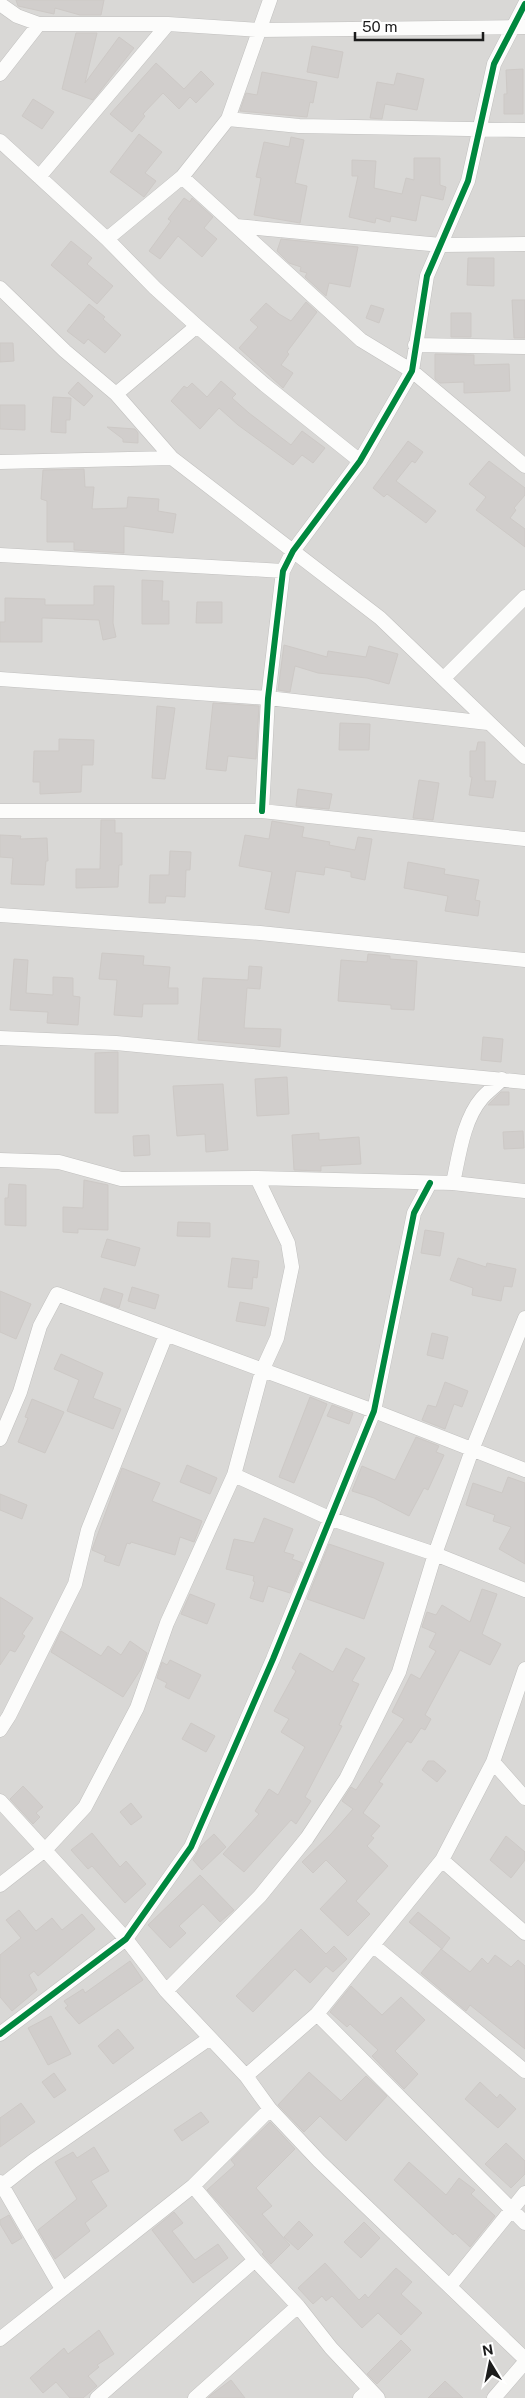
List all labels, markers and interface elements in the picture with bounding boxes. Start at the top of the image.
scale bar [355,10,482,42]
text: 50 m [362,18,397,35]
north arrow [465,2338,515,2388]
text: N [481,2341,495,2359]

